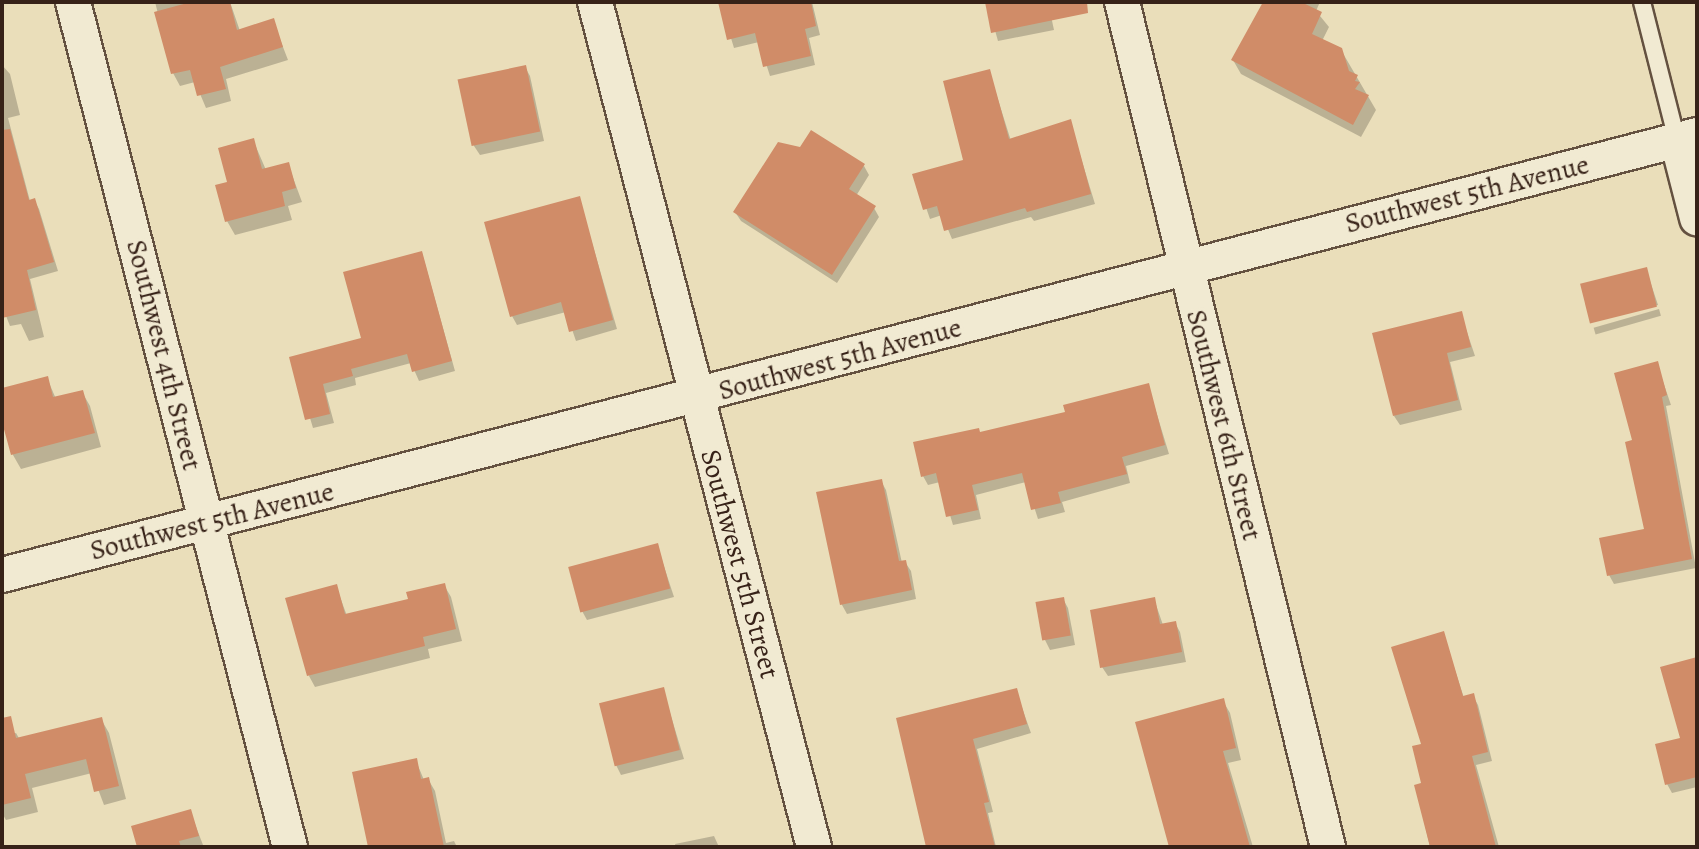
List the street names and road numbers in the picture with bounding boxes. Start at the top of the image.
street label: Southwest 5th Avenue [1342,147,1592,241]
street label: Southwest 4th Street [119,236,209,474]
street label: Southwest 6th Street [1179,306,1269,544]
street label: Southwest 5th Avenue [715,310,965,408]
street label: Southwest 5th Street [693,446,787,682]
street label: Southwest 5th Avenue [87,474,337,568]

